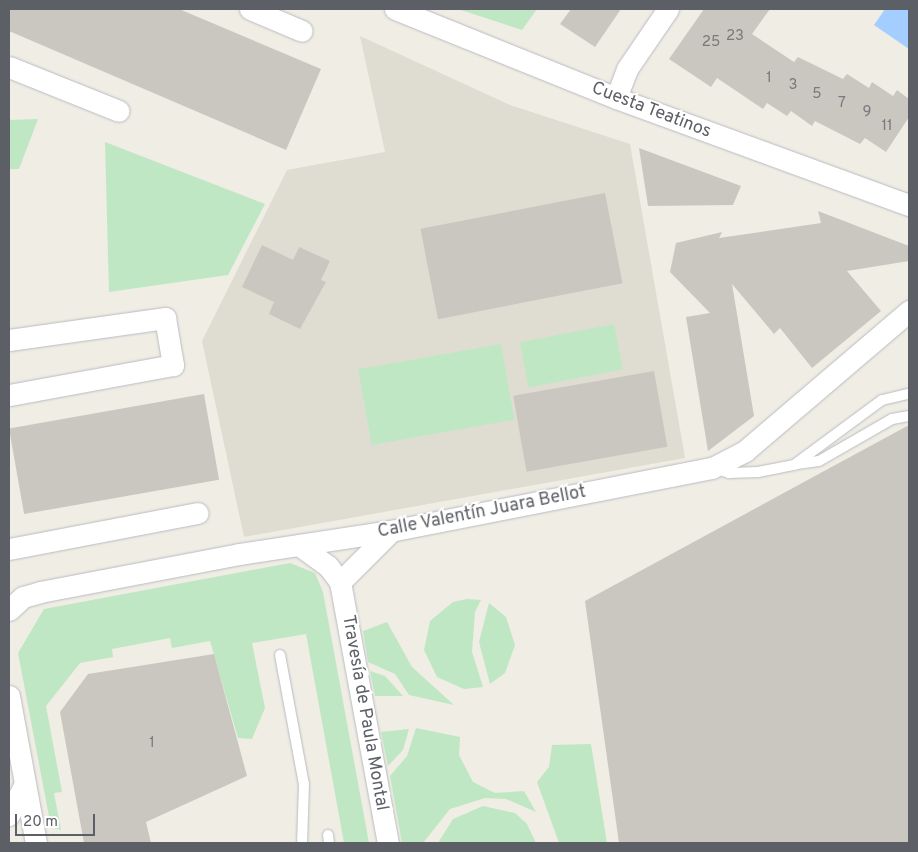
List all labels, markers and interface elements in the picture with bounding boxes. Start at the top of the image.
house number: 23 [726,28,744,46]
house number: 25 [702,34,720,52]
house number: 1 [766,70,772,88]
house number: 3 [788,77,798,95]
street label: Cuesta Teatinos [588,78,714,144]
house number: 5 [812,86,822,104]
house number: 7 [838,95,846,113]
house number: 9 [863,104,871,122]
house number: 11 [881,118,893,136]
street label: Calle Valentín Juara Bellot [376,482,588,544]
street label: Travesía de Paula Montal [336,613,392,813]
house number: 1 [149,735,155,753]
scale bar [18,804,98,836]
text: 20 m [23,813,58,832]

